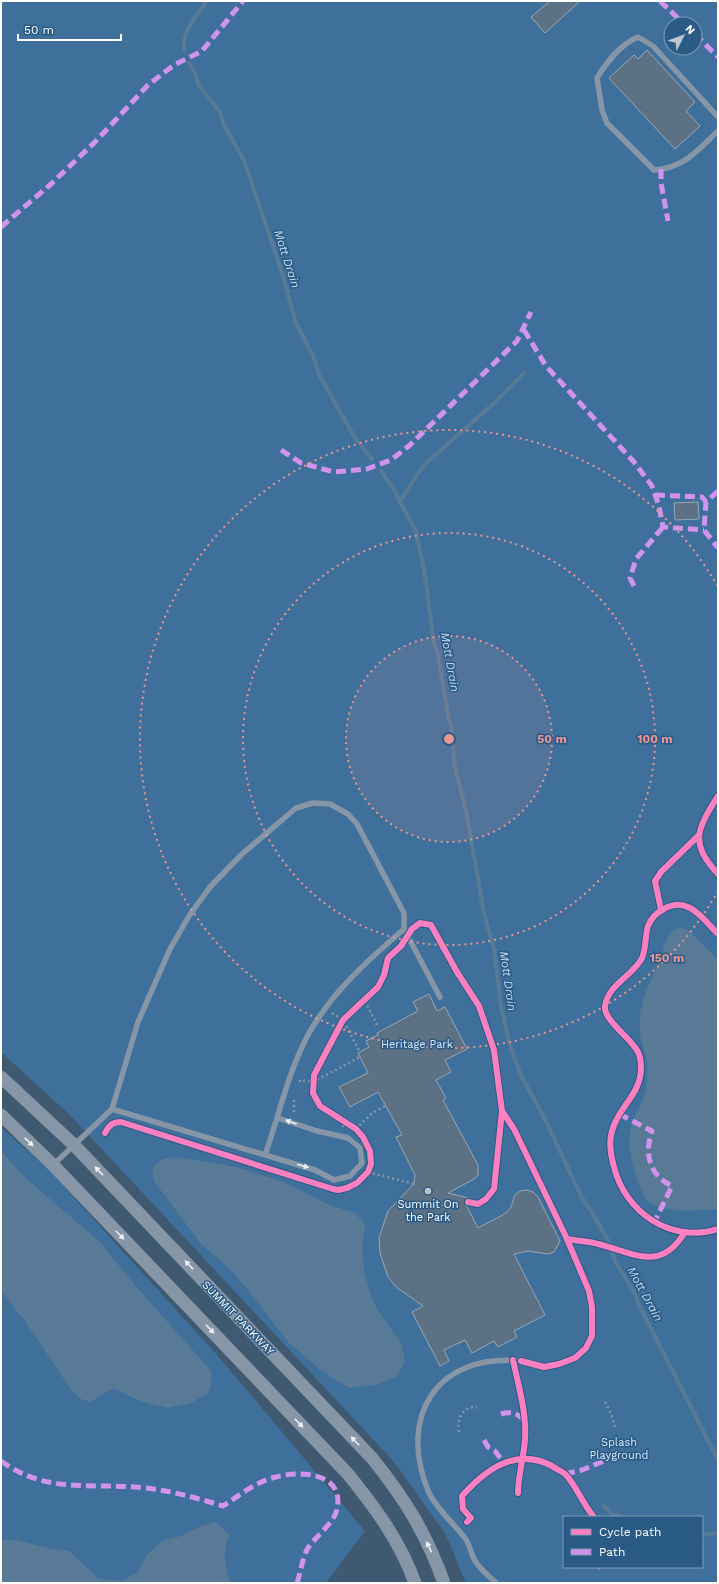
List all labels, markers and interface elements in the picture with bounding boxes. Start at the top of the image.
scale bar [18,16,121,42]
north arrow [663,16,703,56]
text: N [683,22,698,37]
text: 50 m [24,23,54,37]
water label: Mott Drain [271,228,303,290]
water label: Mott Drain [438,631,462,693]
centre of rings [442,732,456,746]
text: 50 m [537,732,567,746]
text: 100 m [637,732,673,746]
water label: Mott Drain [497,950,519,1012]
text: 150 m [650,951,684,965]
park label: Heritage Park [381,1038,453,1051]
one-way arrow [285,1119,297,1125]
one-way arrow [24,1137,34,1147]
one-way arrow [297,1163,309,1169]
one-way arrow [94,1166,104,1176]
marker: Summit On the Park [423,1186,433,1196]
place label: Summit On the Park [397,1198,459,1224]
one-way arrow [115,1230,125,1240]
one-way arrow [184,1260,193,1271]
water label: Mott Drain [624,1264,666,1324]
street label: SUMMIT PARKWAY [199,1278,277,1358]
one-way arrow [205,1324,215,1334]
one-way arrow [295,1418,304,1428]
one-way arrow [350,1436,360,1446]
park label: Splash Playground [590,1436,648,1462]
legend [563,1516,703,1568]
text: Cycle path [599,1525,661,1539]
one-way arrow [426,1541,432,1552]
text: Path [599,1545,625,1559]

